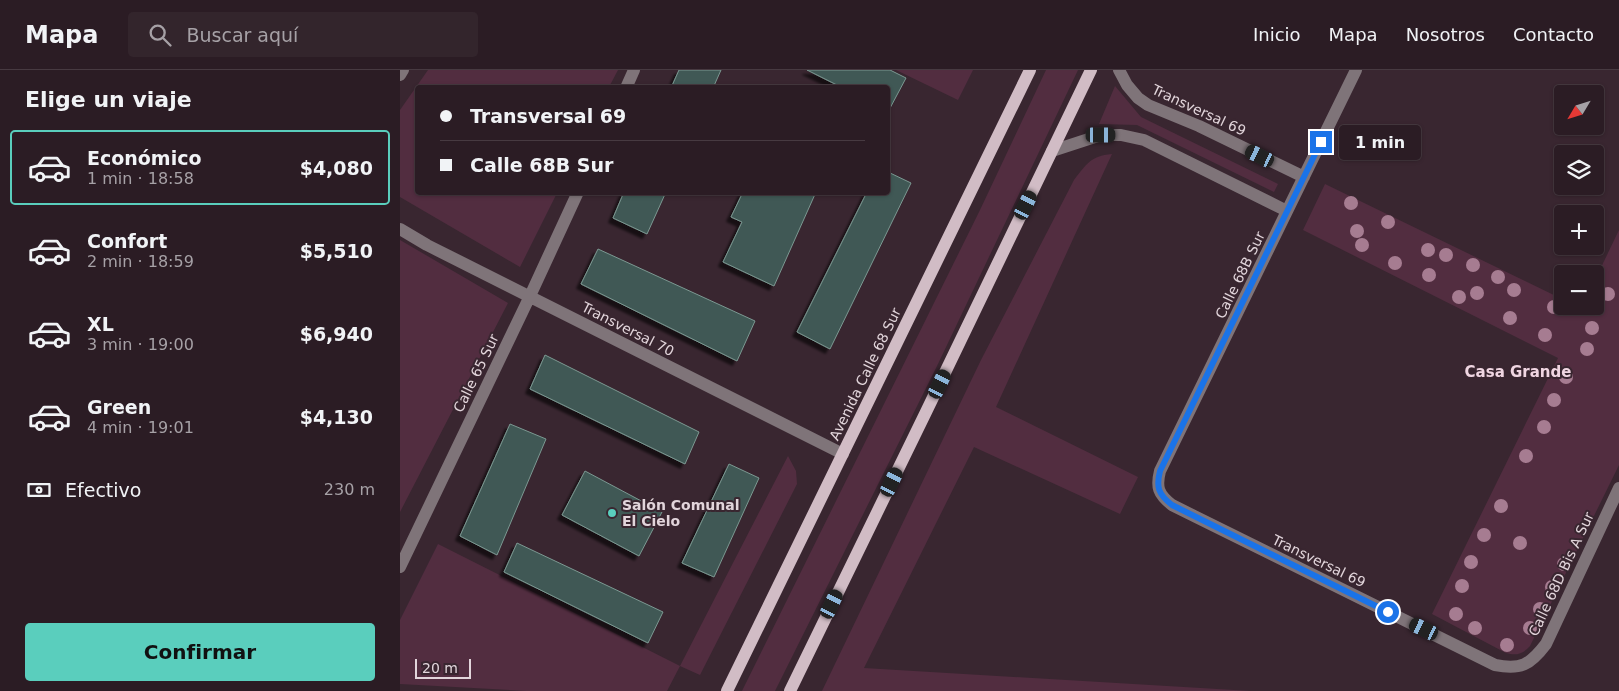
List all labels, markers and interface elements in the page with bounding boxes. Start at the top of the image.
search box [128,12,478,57]
text: Mapa [25,21,98,49]
icon: search [146,21,174,49]
text: Buscar aquí [186,24,298,46]
text: Inicio [1253,24,1301,45]
text: Mapa [1329,24,1378,45]
text: Nosotros [1406,24,1485,45]
text: Contacto [1513,24,1594,45]
street label: Transversal 69 [1149,81,1248,139]
north arrow [1554,85,1604,135]
map controls [1554,85,1604,315]
text: Elige un viaje [25,87,192,112]
text: Transversal 69 [470,105,626,127]
callout: 1 min [1338,124,1421,160]
car [1086,128,1116,143]
route end [1310,131,1332,153]
text: 1 min [1355,133,1405,152]
car [1243,143,1276,169]
icon: car [27,145,72,190]
button: layers [1554,145,1604,195]
text: Económico [87,147,202,169]
text: Calle 68B Sur [470,154,613,176]
text: $4,080 [300,157,373,179]
text: 1 min · 18:58 [87,169,194,188]
car [1012,188,1039,222]
button: + [1554,205,1604,255]
icon: car [27,228,72,273]
street label: Calle 68B Sur [1212,229,1268,321]
text: Confort [87,230,167,252]
text: $5,510 [300,240,373,262]
text: 2 min · 18:59 [87,252,194,271]
button: − [1554,265,1604,315]
street label: Transversal 70 [578,298,677,359]
street label: Avenida Calle 68 Sur [826,305,904,443]
icon: car [27,311,72,356]
text: XL [87,313,114,335]
text: $6,940 [300,323,373,345]
street label: Calle 65 Sur [450,331,502,415]
text: 3 min · 19:00 [87,335,194,354]
district label: Casa Grande [1465,363,1571,381]
car [926,367,953,401]
icon: car [27,394,72,439]
text: Green [87,396,151,418]
text: $4,130 [300,406,373,428]
text: 4 min · 19:01 [87,418,194,437]
car [878,465,905,499]
icon: cash [25,476,53,504]
text: Efectivo [65,479,141,501]
text: 230 m [324,480,375,499]
place label: Salón Comunal El Cielo [622,497,739,529]
marker: Salón Comunal El Cielo [606,507,618,519]
street label: Calle 68D Bis A Sur [1525,509,1597,639]
street label: Transversal 69 [1269,531,1368,590]
car [818,587,845,621]
route start [1377,601,1399,623]
car [1407,616,1440,642]
button: Confirmar [25,623,375,681]
scale bar [415,656,471,679]
text: 20 m [422,660,458,676]

